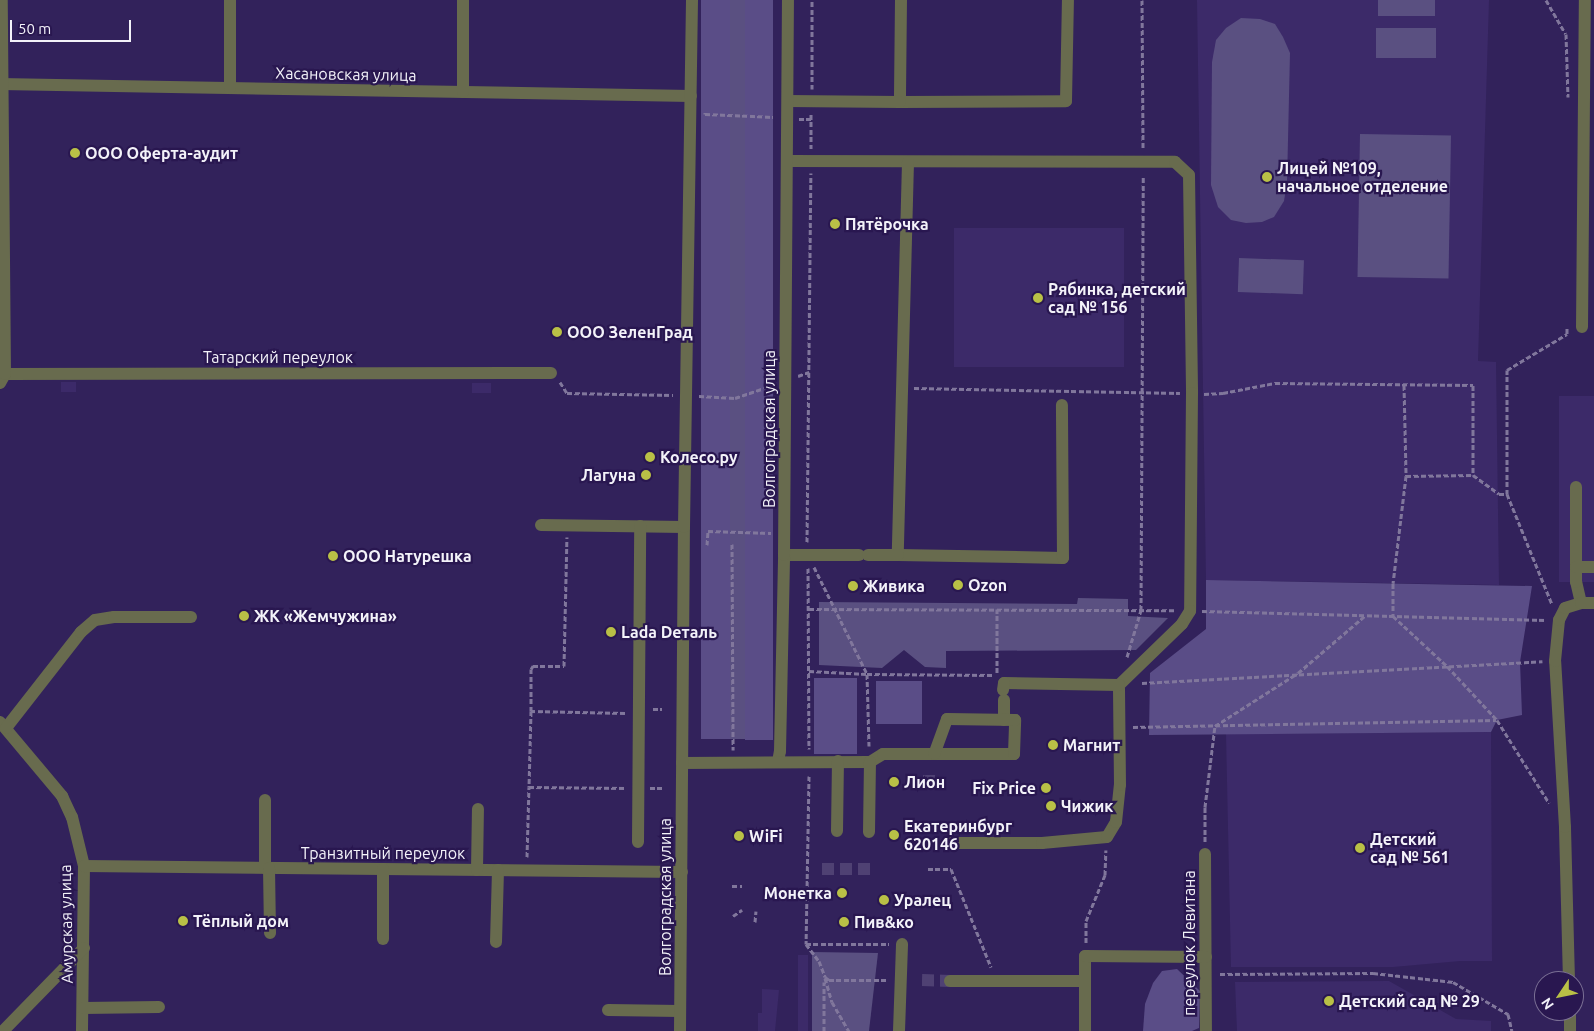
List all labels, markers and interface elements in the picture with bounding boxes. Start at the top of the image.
scale bar [12,10,134,42]
text: 50 m [18,20,51,37]
street label: Хасановская улица [275,63,417,85]
place label: ООО Оферта-аудит [85,143,238,163]
marker: ООО Оферта-аудит [69,147,81,159]
place label: Лицей №109, начальное отделение [1277,158,1448,196]
marker: Лицей №109, начальное отделение [1261,171,1273,183]
place label: Пятёрочка [845,214,929,234]
marker: Пятёрочка [829,218,841,230]
place label: Рябинка, детский сад № 156 [1048,279,1186,317]
marker: Рябинка, детский сад № 156 [1032,292,1044,304]
place label: ООО ЗеленГрад [567,322,693,342]
marker: ООО ЗеленГрад [551,326,563,338]
street label: Татарский переулок [203,347,353,367]
street label: Волгоградская улица [759,350,779,508]
place label: Колесо.ру [660,447,738,467]
marker: Колесо.ру [644,451,656,463]
place label: Лагуна [581,465,636,485]
marker: Лагуна [640,469,652,481]
place label: ООО Натурешка [343,546,472,566]
marker: ООО Натурешка [327,550,339,562]
place label: Ozon [968,575,1007,595]
place label: Живика [863,576,925,596]
marker: Ozon [952,579,964,591]
marker: Живика [847,580,859,592]
place label: ЖК «Жемчужина» [254,606,397,626]
marker: ЖК «Жемчужина» [238,610,250,622]
place label: Lada Dеталь [621,622,717,642]
marker: Lada Dеталь [605,626,617,638]
place label: Магнит [1063,735,1120,755]
marker: Магнит [1047,739,1059,751]
place label: Лион [904,772,945,792]
marker: Лион [888,776,900,788]
place label: Fix Price [972,778,1036,798]
marker: Fix Price [1040,782,1052,794]
place label: Чижик [1061,796,1113,816]
marker: Чижик [1045,800,1057,812]
place label: Екатеринбург 620146 [904,816,1012,854]
street label: Волгоградская улица [655,818,675,976]
place label: WiFi [749,826,783,846]
marker: Екатеринбург 620146 [888,829,900,841]
place label: Детский сад № 561 [1370,829,1450,867]
marker: WiFi [733,830,745,842]
marker: Детский сад № 561 [1354,842,1366,854]
street label: Транзитный переулок [301,843,465,863]
street label: Амурская улица [55,864,77,984]
street label: переулок Левитана [1179,870,1199,1016]
place label: Монетка [764,883,832,903]
marker: Монетка [836,887,848,899]
place label: Уралец [894,890,951,910]
marker: Уралец [878,894,890,906]
place label: Тёплый дом [193,911,289,931]
place label: Пив&ко [854,912,914,932]
marker: Тёплый дом [177,915,189,927]
marker: Пив&ко [838,916,850,928]
north arrow [1534,971,1584,1021]
place label: Детский сад № 29 [1339,991,1480,1011]
marker: Детский сад № 29 [1323,995,1335,1007]
text: N [1538,995,1557,1013]

